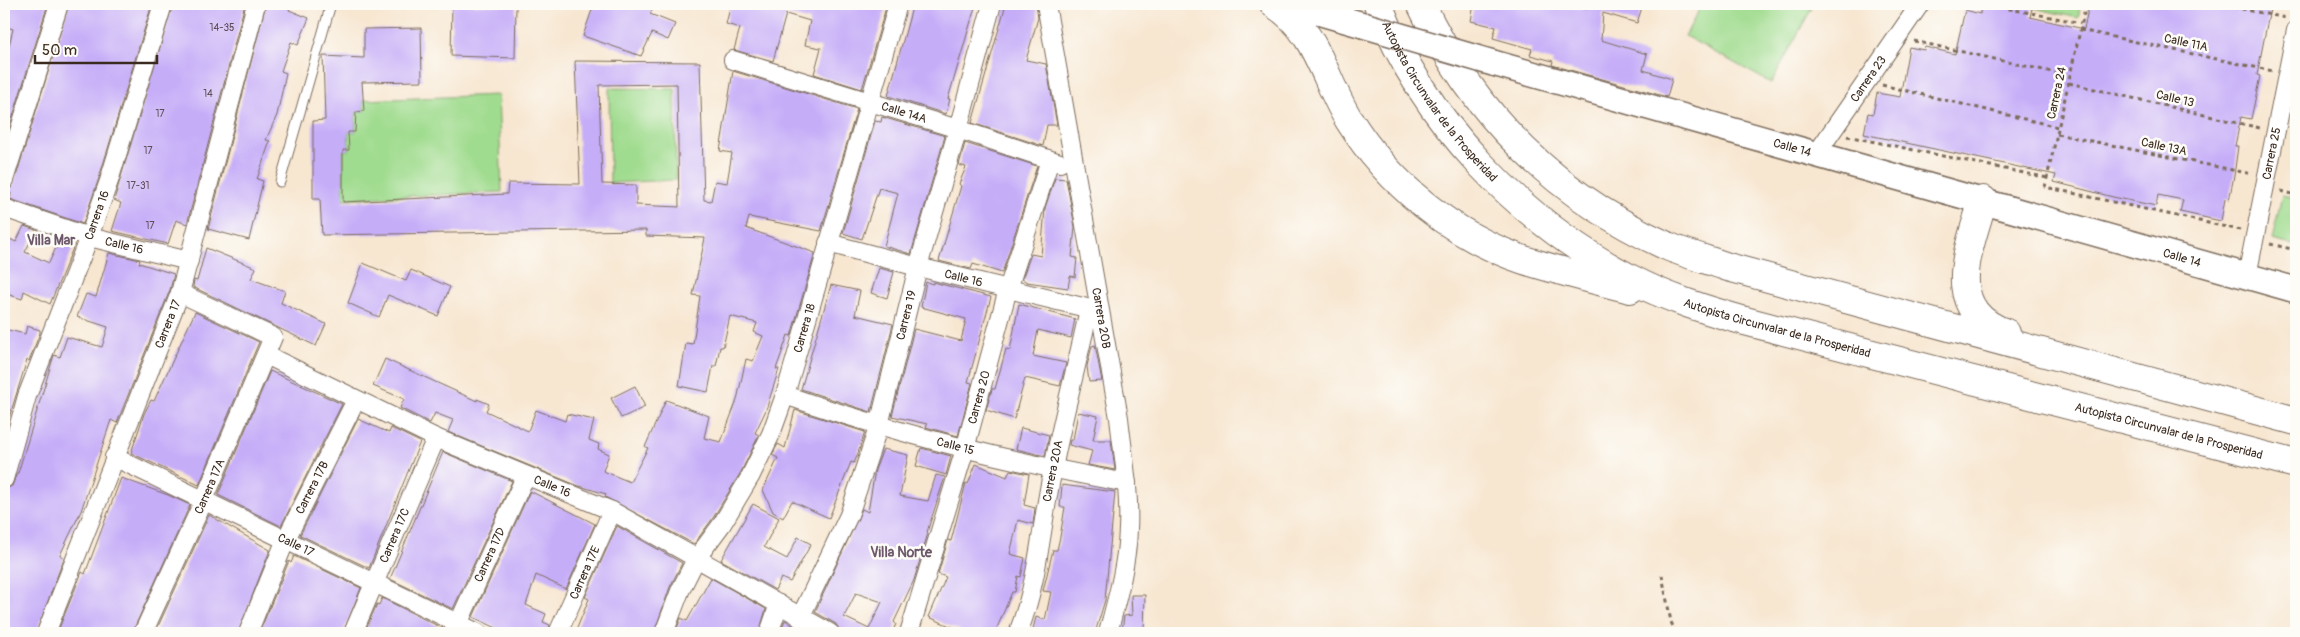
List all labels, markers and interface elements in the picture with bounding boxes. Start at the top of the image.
street label: Autopista Circunvalar de la Prosperidad [1379,19,1501,185]
house number: 14-35 [210,22,234,34]
street label: Calle 11A [2163,31,2209,55]
scale bar [35,32,158,64]
text: 50 m [42,41,77,60]
street label: Carrera 23 [1847,53,1890,105]
street label: Carrera 24 [2044,65,2070,121]
street label: Calle 13 [2155,87,2196,111]
house number: 14 [203,88,213,100]
street label: Calle 14A [880,98,929,127]
house number: 17 [155,108,165,120]
street label: Carrera 25 [2259,126,2284,181]
street label: Calle 14 [1772,135,1813,160]
street label: Calle 13A [2140,135,2188,159]
house number: 17 [143,145,153,157]
house number: 17-31 [127,180,150,192]
street label: Carrera 16 [81,188,113,242]
house number: 17 [145,220,155,232]
district label: Villa Mar [27,232,76,249]
street label: Calle 16 [104,234,145,257]
street label: Calle 14 [2161,245,2203,270]
street label: Calle 16 [943,266,984,290]
street label: Carrera 20B [1089,287,1114,350]
street label: Carrera 19 [893,289,919,342]
street label: Autopista Circunvalar de la Prosperidad [1681,295,1872,361]
street label: Carrera 17 [151,297,184,351]
street label: Carrera 18 [790,302,819,354]
street label: Carrera 20 [965,369,993,426]
street label: Autopista Circunvalar de la Prosperidad [2073,399,2264,463]
street label: Calle 15 [935,434,976,458]
street label: Carrera 20A [1039,439,1066,503]
street label: Carrera 17A [191,456,228,516]
street label: Carrera 17B [292,458,332,517]
street label: Calle 16 [531,472,573,501]
street label: Carrera 17C [376,506,413,565]
street label: Carrera 17D [471,525,509,584]
street label: Calle 17 [275,530,317,560]
street label: Carrera 17E [566,544,603,602]
district label: Villa Norte [870,544,933,561]

